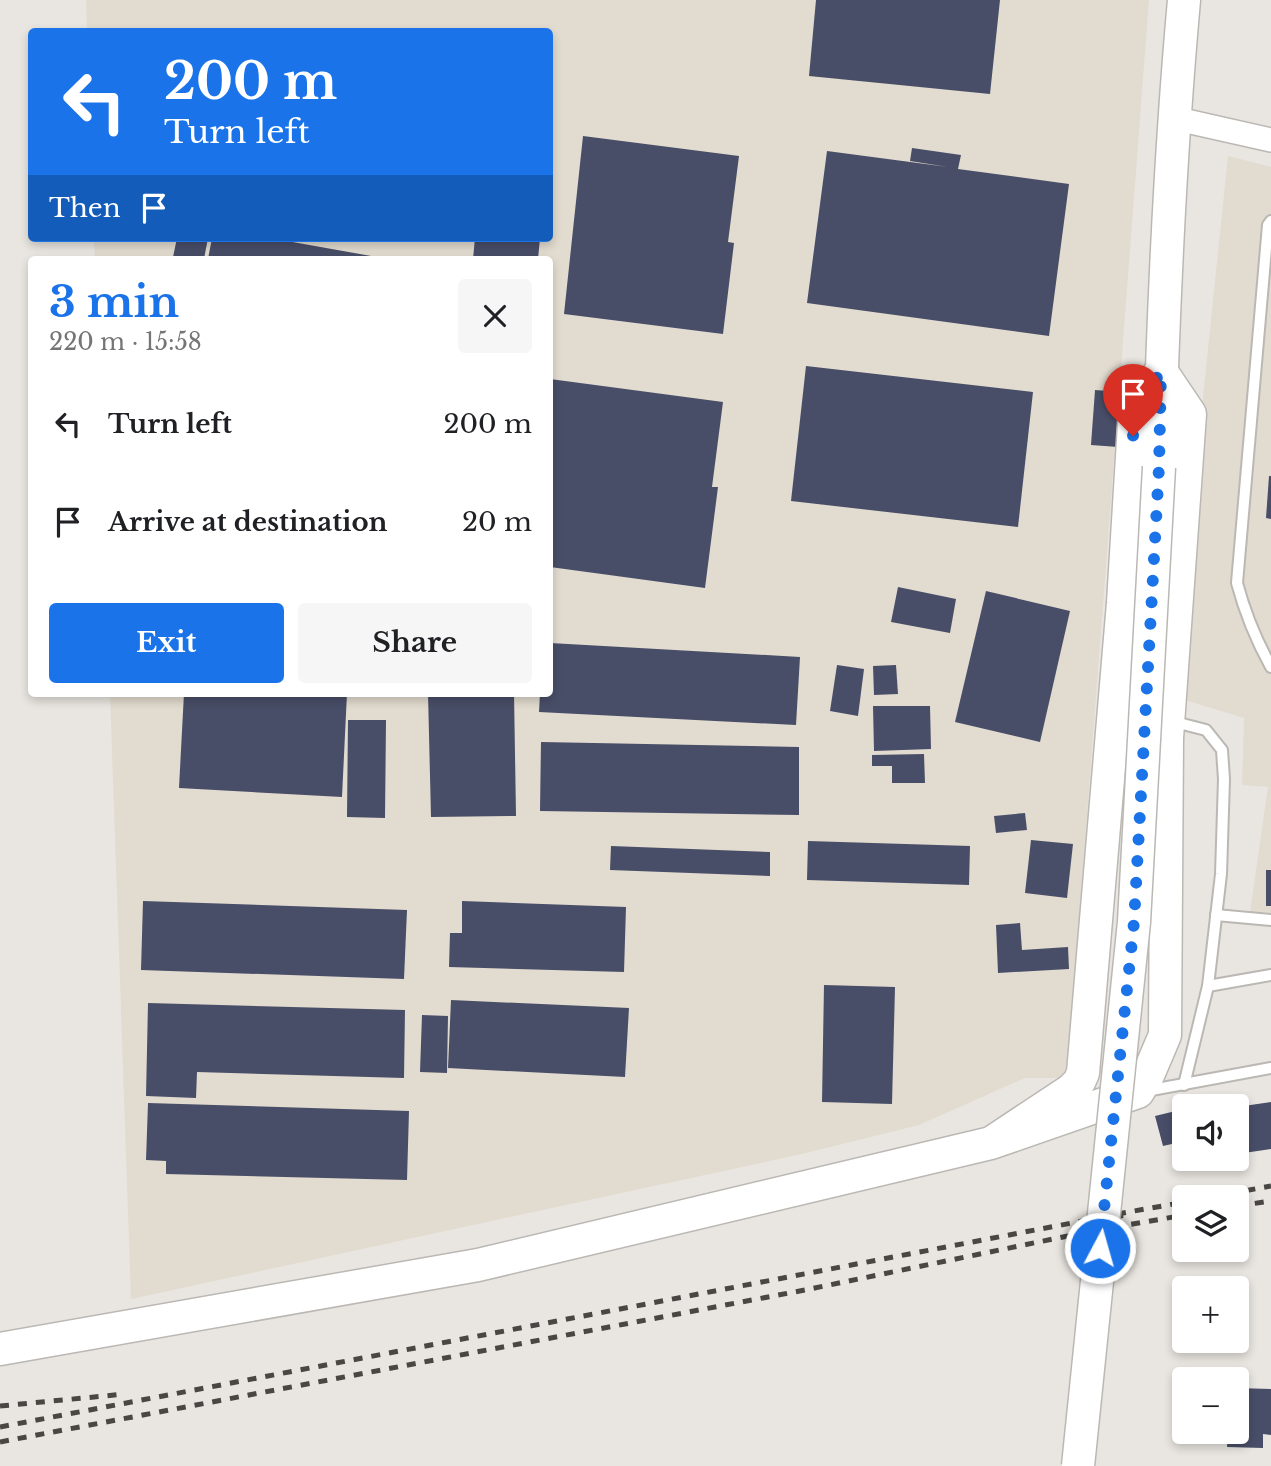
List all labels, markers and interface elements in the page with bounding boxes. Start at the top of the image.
text: 200 m [164,51,337,112]
icon: left [49,56,140,147]
text: Turn left [164,112,310,152]
icon: arrive [135,189,173,227]
text: Then [49,192,121,224]
text: 3 min [49,276,179,328]
button: close [458,279,532,353]
text: 220 m · 15:58 [49,328,202,356]
pin [1103,364,1163,436]
icon: arrive [1114,375,1152,413]
icon: left [49,405,87,443]
text: Turn left [108,408,232,440]
text: 200 m [443,408,532,440]
icon: arrive [49,503,87,541]
text: Arrive at destination [108,506,388,538]
text: 20 m [462,506,532,538]
button: Exit [49,603,284,683]
button: Share [298,603,532,683]
map controls [1172,1094,1249,1444]
button: sound [1172,1094,1249,1171]
button: layers [1172,1185,1249,1262]
position arrow [1063,1211,1137,1285]
button: + [1172,1276,1249,1353]
button: − [1172,1367,1249,1444]

